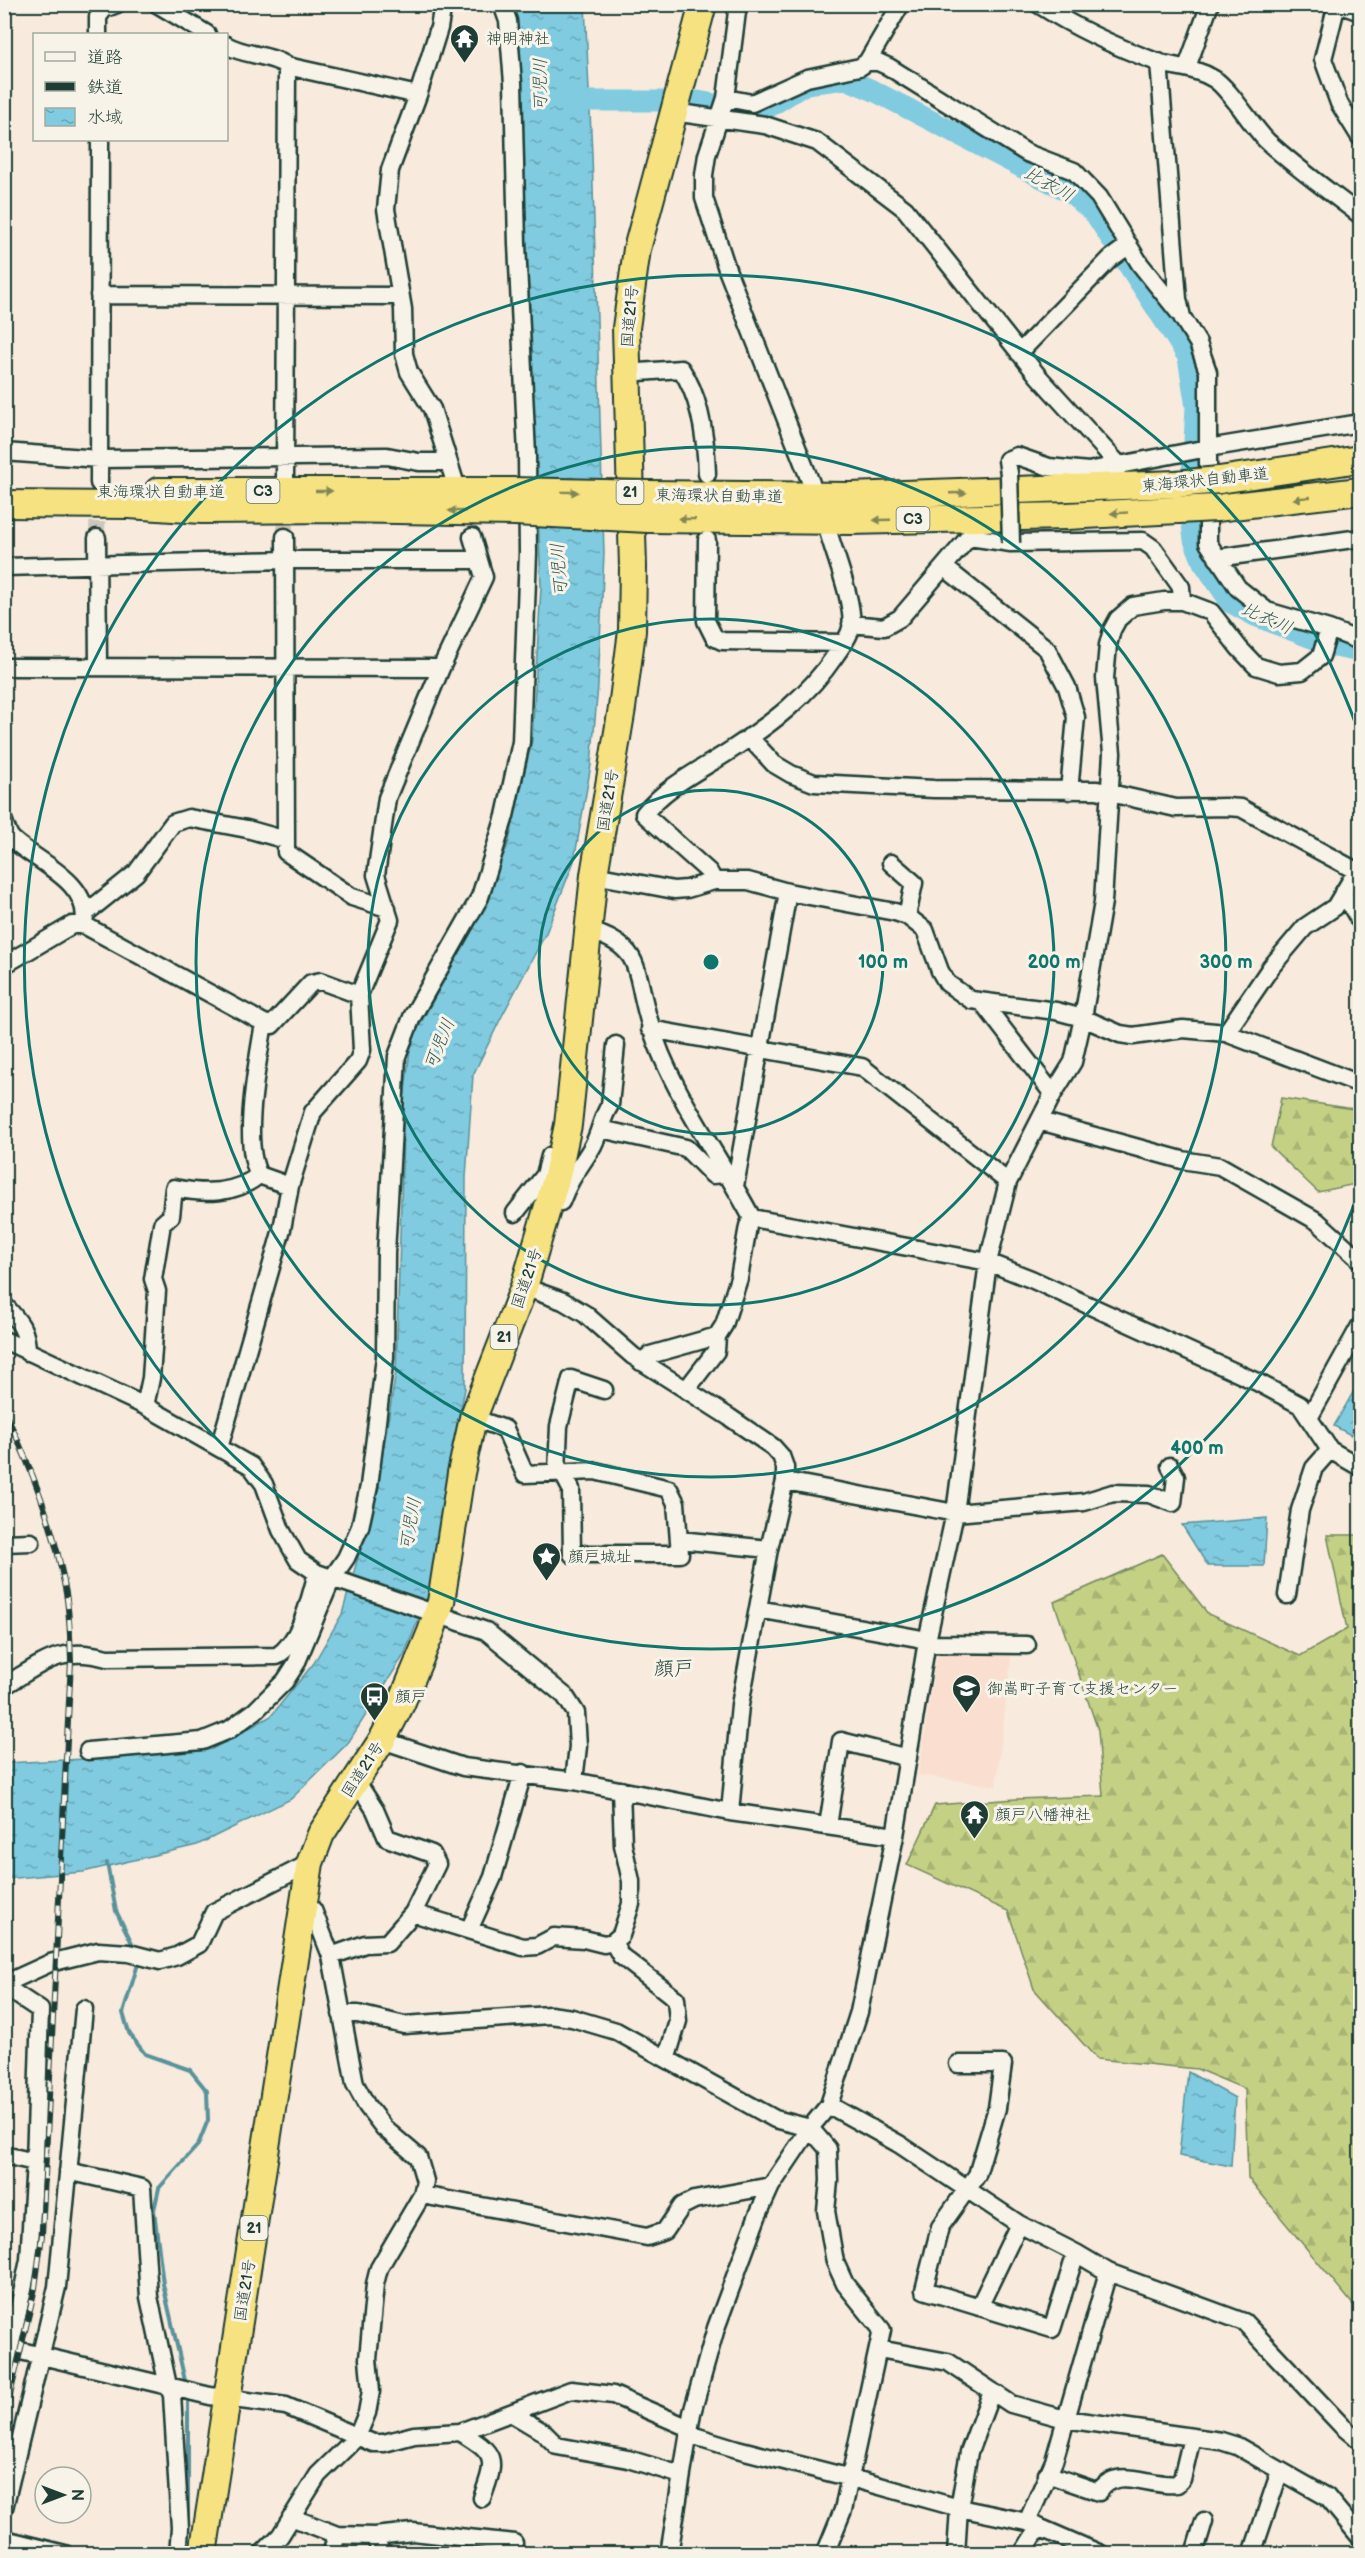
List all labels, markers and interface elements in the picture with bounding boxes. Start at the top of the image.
temple icon: 神明神社 [449,22,481,64]
place label: 神明神社 [486,30,550,49]
legend [33,33,228,141]
text: 道路 [87,47,123,68]
water label: 可児川 [530,58,551,112]
text: 鉄道 [87,77,123,98]
text: 水域 [87,107,123,128]
water label: 比衣川 [1020,162,1077,207]
street label: 国道21号 [618,284,643,349]
street label: 東海環状自動車道 [1141,464,1270,497]
road number: C3 [246,479,280,503]
road number: 21 [616,480,644,504]
street label: 東海環状自動車道 [97,483,225,502]
one-way arrow [315,486,334,496]
street label: 東海環状自動車道 [655,486,783,507]
one-way arrow [561,488,580,497]
one-way arrow [949,488,968,497]
one-way arrow [1293,493,1312,503]
one-way arrow [447,506,466,516]
road number: C3 [896,507,930,531]
one-way arrow [1110,509,1129,518]
one-way arrow [678,514,697,524]
one-way arrow [873,516,892,525]
water label: 可児川 [547,542,572,598]
water label: 比衣川 [1238,598,1296,639]
street label: 国道21号 [594,767,623,833]
centre of rings [701,952,721,972]
text: 100 m [858,952,908,973]
text: 200 m [1027,952,1081,973]
text: 300 m [1199,952,1253,973]
water label: 可児川 [420,1015,459,1073]
street label: 国道21号 [508,1245,547,1312]
road number: 21 [490,1325,518,1349]
text: 400 m [1170,1438,1224,1459]
water label: 可児川 [395,1496,426,1552]
place icon: 顔戸城址 [531,1540,563,1582]
place label: 顔戸城址 [568,1548,632,1567]
district label: 顔戸 [654,1657,694,1681]
school or university icon: 御嵩町子育て支援センター [950,1672,982,1714]
bus stop icon: 顔戸 [358,1680,390,1722]
place label: 御嵩町子育て支援センター [987,1680,1178,1699]
place label: 顔戸 [395,1688,427,1707]
street label: 国道21号 [338,1738,388,1802]
temple icon: 顔戸八幡神社 [958,1798,990,1840]
place label: 顔戸八幡神社 [995,1806,1091,1825]
road number: 21 [240,2216,268,2240]
street label: 国道21号 [231,2257,260,2323]
north arrow [33,2465,93,2525]
text: N [67,2489,86,2501]

